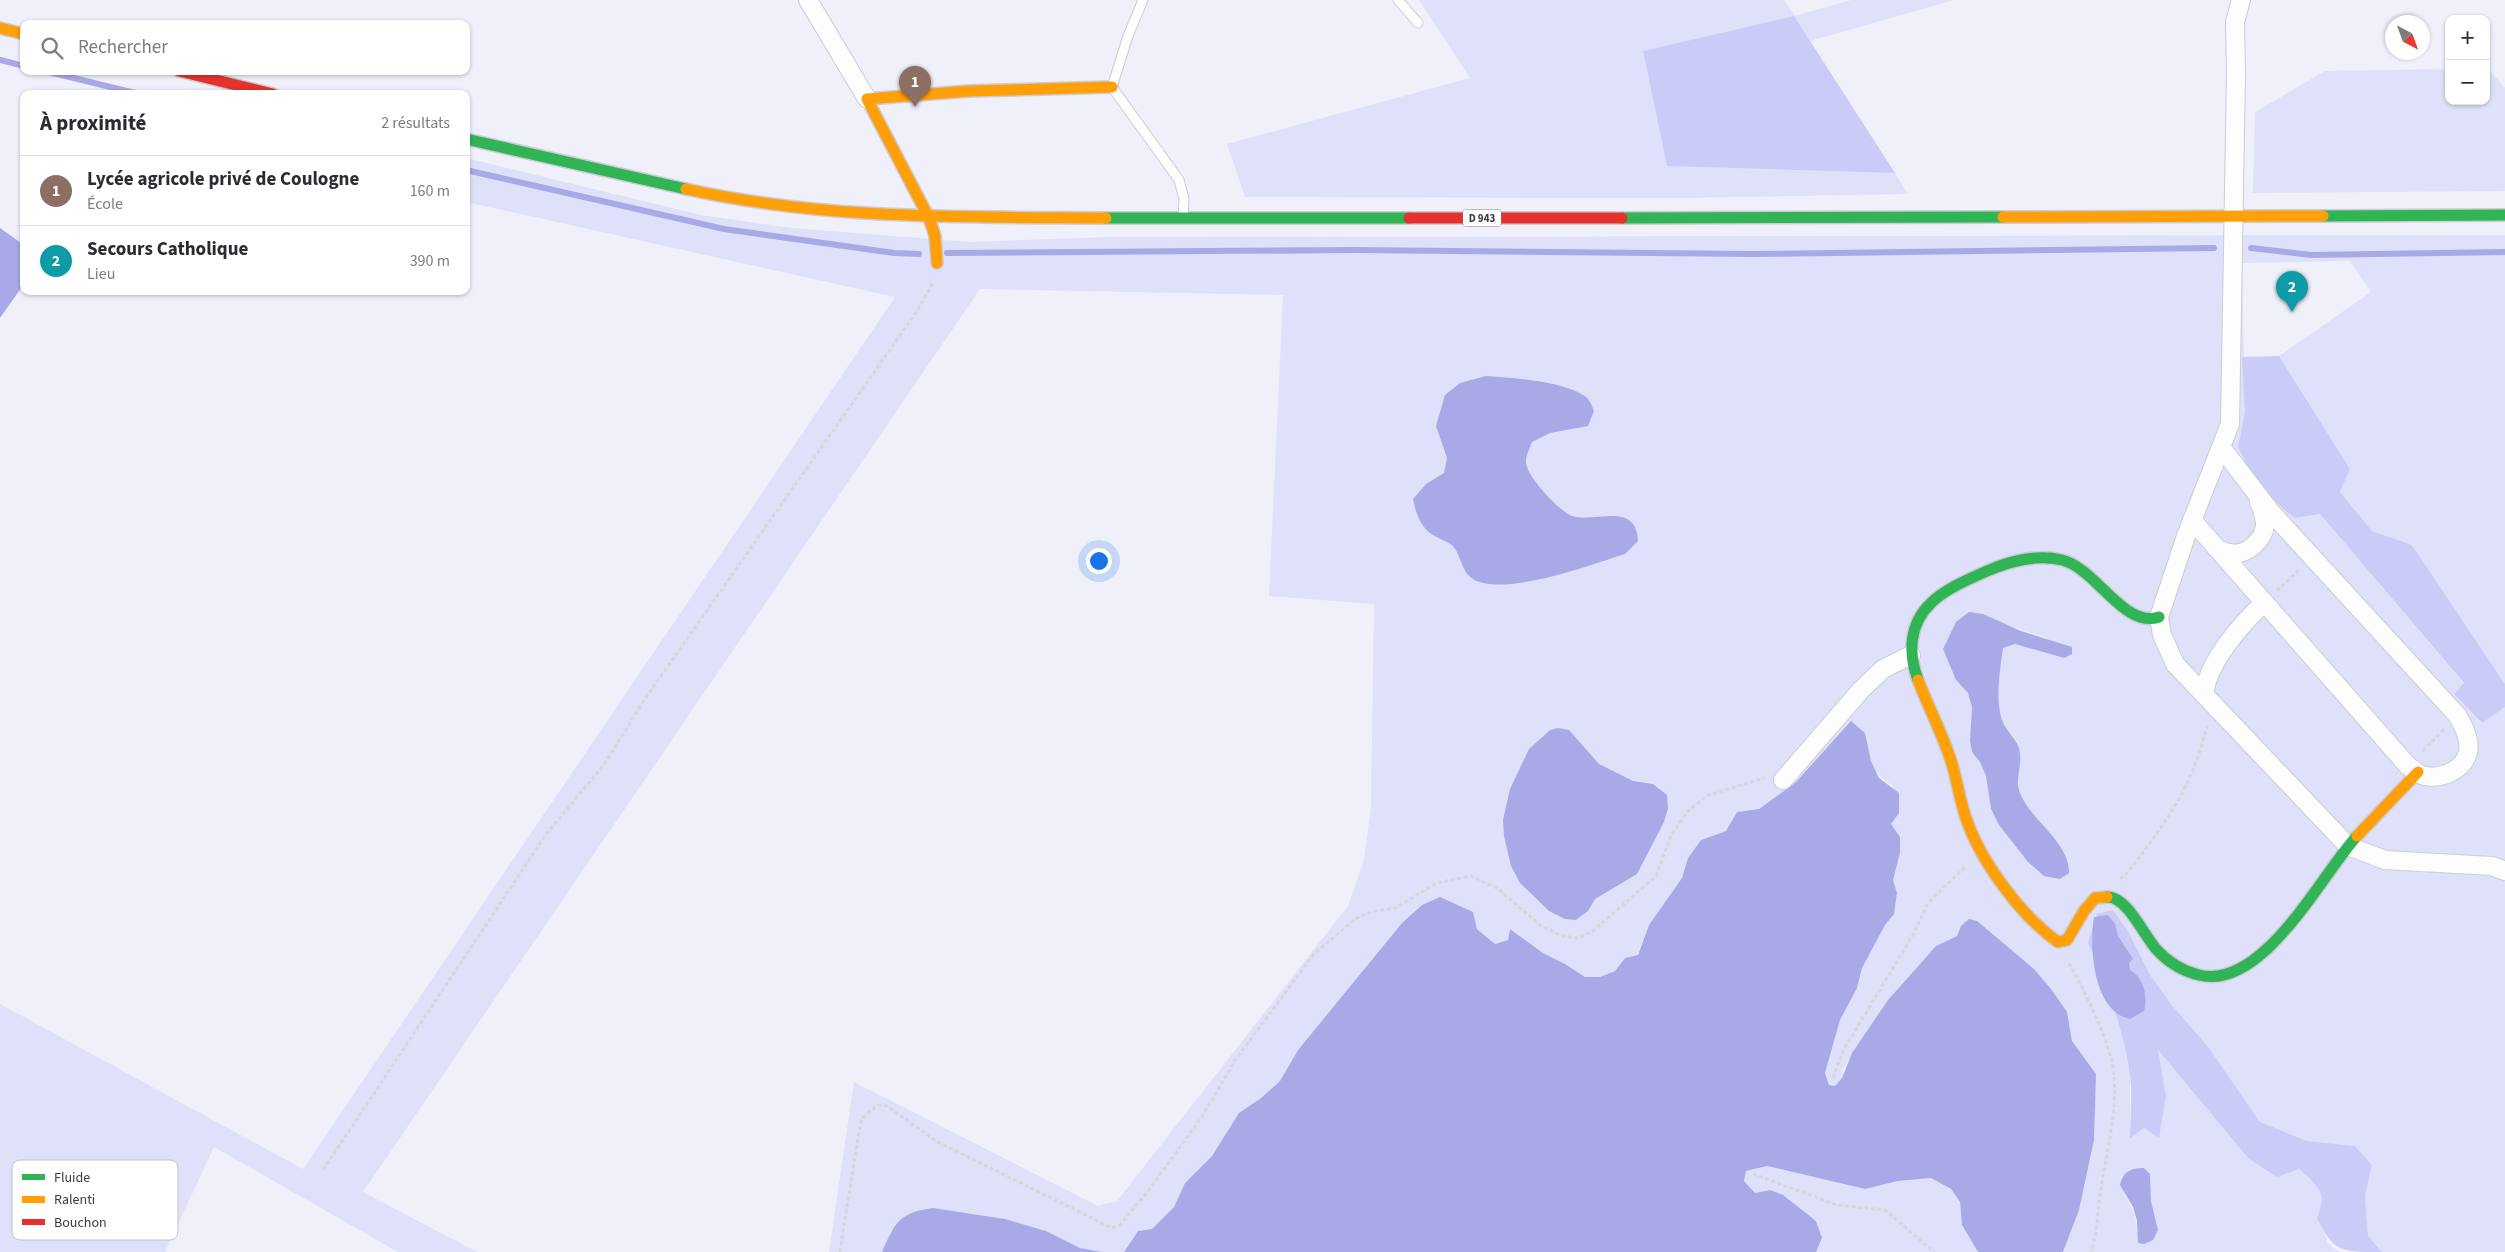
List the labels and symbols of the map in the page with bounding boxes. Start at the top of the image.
north arrow [2385,15,2430,60]
pin: 1 [899,66,931,107]
road number: D 943 [1463,210,1501,227]
pin: 2 [2276,271,2308,312]
your location [1086,548,1112,574]
legend [12,1160,178,1240]
text: Fluide [54,1168,90,1188]
text: Ralenti [54,1190,95,1210]
text: Bouchon [54,1213,107,1233]

